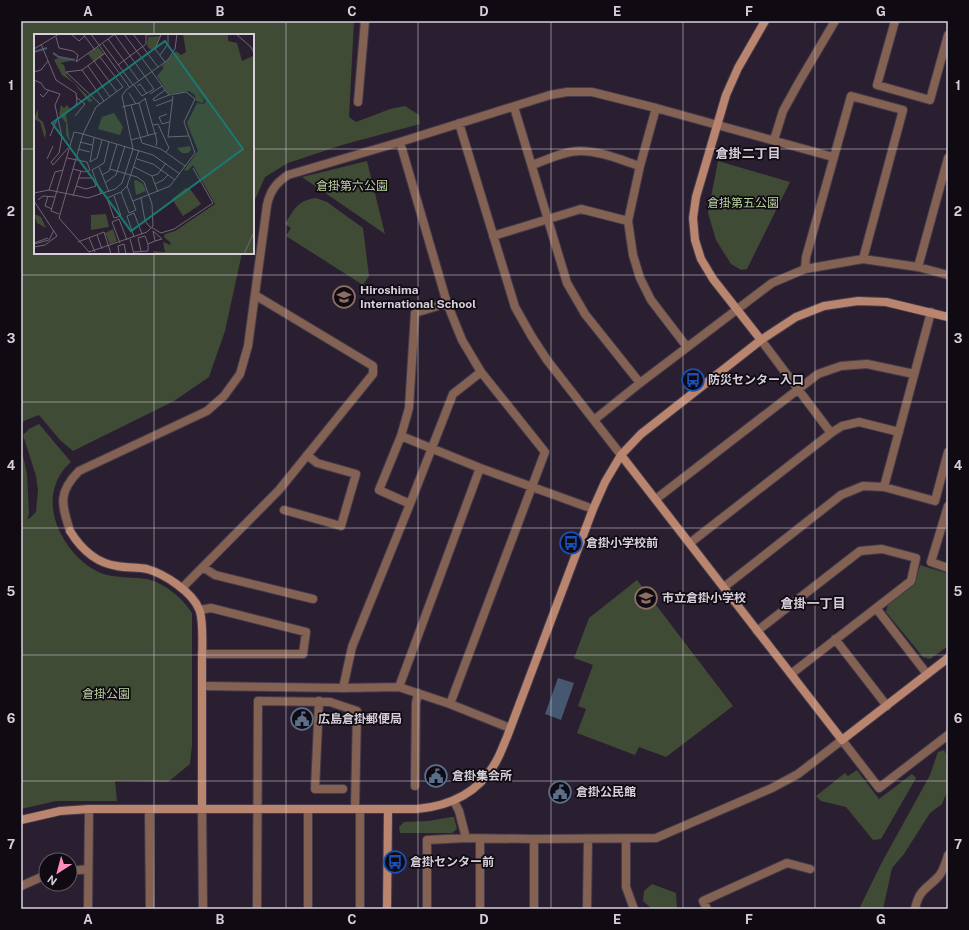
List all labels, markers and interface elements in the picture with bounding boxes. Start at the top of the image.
text: A [83,4,93,19]
text: B [216,4,225,19]
text: C [347,4,357,19]
text: D [479,4,489,19]
text: E [613,4,621,19]
text: F [745,4,753,19]
text: G [876,4,886,19]
inset map [34,34,254,254]
text: 1 [8,78,14,93]
text: 1 [955,78,961,93]
district label: 倉掛二丁目 [715,146,781,161]
park label: 倉掛第六公園 [316,179,388,193]
park label: 倉掛第五公園 [707,196,779,210]
text: 2 [7,204,15,219]
text: 2 [954,204,962,219]
place label: Hiroshima International School [360,283,476,311]
school or university icon: Hiroshima International School [331,284,357,310]
text: 3 [7,331,16,346]
text: 3 [954,331,963,346]
bus stop icon: 防災センター入口 [680,367,706,393]
place label: 防災センター入口 [708,373,804,387]
text: 4 [7,458,16,473]
text: 4 [954,458,963,473]
bus stop icon: 倉掛小学校前 [558,530,584,556]
place label: 倉掛小学校前 [586,536,658,550]
text: 5 [7,584,16,599]
text: 5 [954,584,963,599]
school or university icon: 市立倉掛小学校 [633,585,659,611]
place label: 市立倉掛小学校 [662,591,746,605]
district label: 倉掛一丁目 [780,596,846,611]
park label: 倉掛公園 [82,687,130,701]
public building icon: 広島倉掛郵便局 [289,706,315,732]
text: 6 [7,711,16,726]
text: 6 [954,711,963,726]
place label: 広島倉掛郵便局 [318,712,402,726]
public building icon: 倉掛集会所 [423,763,449,789]
place label: 倉掛集会所 [452,769,512,783]
public building icon: 倉掛公民館 [547,779,573,805]
place label: 倉掛公民館 [576,785,636,799]
text: 7 [7,837,15,852]
text: 7 [954,837,962,852]
bus stop icon: 倉掛センター前 [382,849,408,875]
north arrow [38,852,78,892]
place label: 倉掛センター前 [410,855,494,869]
text: N [45,873,59,887]
text: A [83,912,93,927]
text: B [216,912,225,927]
text: C [347,912,357,927]
text: D [479,912,489,927]
text: E [613,912,621,927]
text: F [745,912,753,927]
text: G [876,912,886,927]

